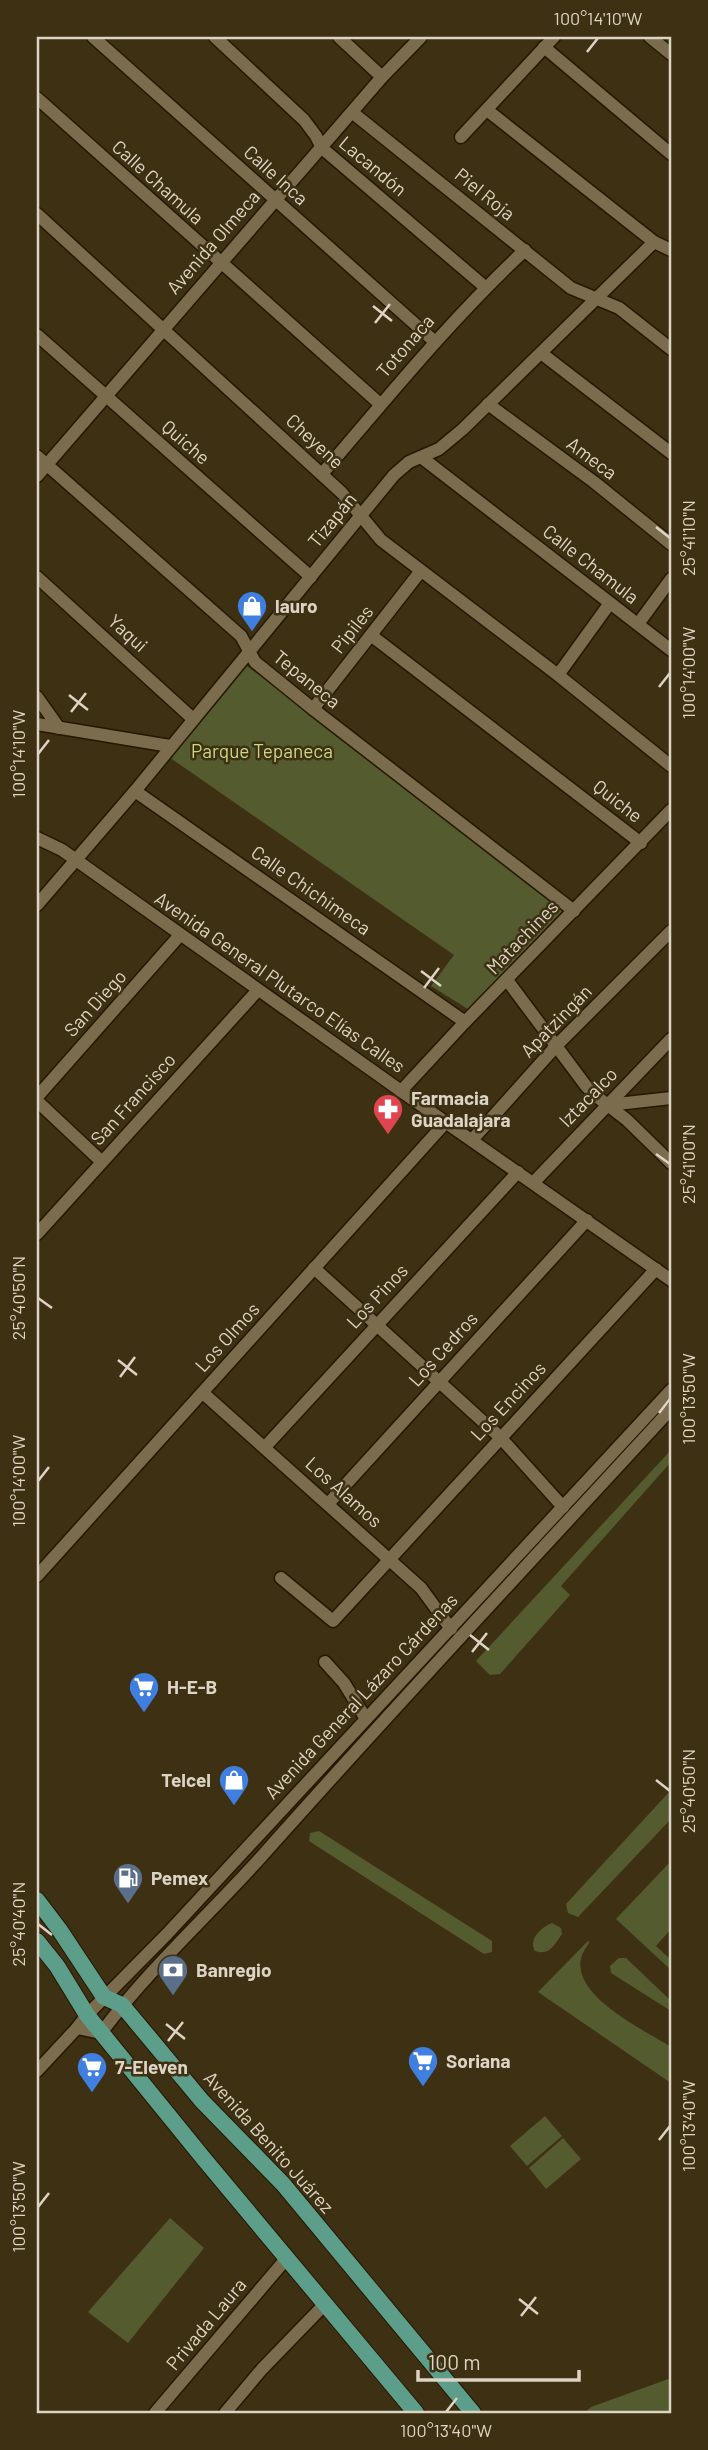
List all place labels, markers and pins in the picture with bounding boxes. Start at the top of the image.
shop icon: lauro [235,589,269,633]
place label: lauro [275,594,318,617]
place label: Farmacia Guadalajara [411,1086,511,1131]
pharmacy icon: Farmacia Guadalajara [371,1092,405,1136]
supermarket icon: H-E-B [127,1670,161,1714]
place label: H-E-B [167,1675,217,1698]
shop icon: Telcel [217,1763,251,1807]
place label: Telcel [161,1768,211,1791]
fuel station icon: Pemex [111,1861,145,1905]
place label: Pemex [151,1866,208,1889]
bank icon: Banregio [156,1953,190,1997]
place label: Banregio [196,1958,272,1981]
supermarket icon: Soriana [406,2044,440,2088]
place label: Soriana [446,2049,510,2072]
supermarket icon: 7-Eleven [75,2050,109,2094]
place label: 7-Eleven [115,2055,188,2078]

